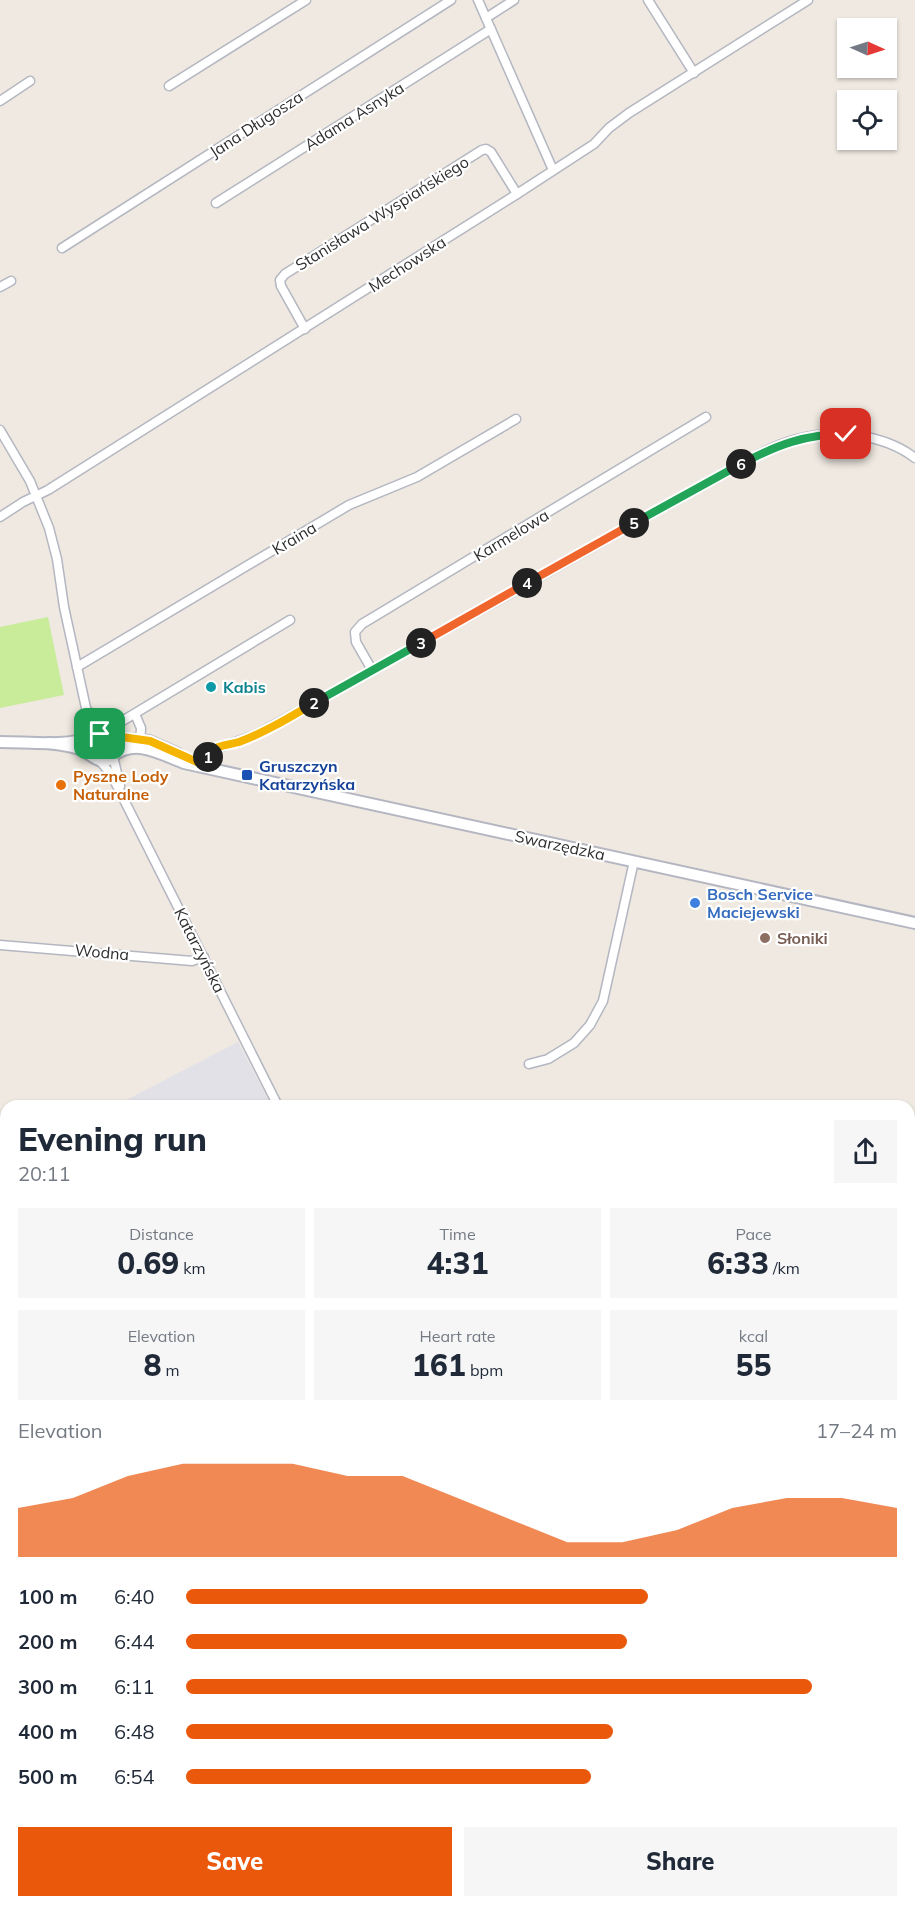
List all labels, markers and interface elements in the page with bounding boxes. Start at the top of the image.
north arrow [837,18,897,78]
map controls [837,18,897,150]
street label: Adama Asnyka [300,77,408,155]
street label: Jana Długosza [205,86,307,162]
button: locate [837,90,897,150]
street label: Stanisława Wyspiańskiego [292,151,472,275]
street label: Mechowska [365,232,449,296]
pin [820,408,871,459]
icon: check [829,417,862,450]
pin: 6 [726,449,756,479]
text: 6 [736,454,746,474]
street label: Karmelowa [470,505,552,565]
pin: 5 [619,508,649,538]
text: 5 [629,513,639,533]
street label: Kraina [268,517,320,559]
pin: 4 [512,568,542,598]
text: 4 [522,573,532,593]
pin: 3 [406,628,436,658]
text: 3 [416,633,426,653]
place label: Kabis [223,677,266,697]
marker: Kabis [204,680,218,694]
pin: 2 [299,688,329,718]
text: 2 [309,693,319,713]
pin [74,708,125,759]
icon: arrive [83,717,116,750]
pin: 1 [193,742,223,772]
text: 1 [203,747,213,767]
place label: Gruszczyn Katarzyńska [259,756,355,794]
place label: Pyszne Lody Naturalne [73,766,169,804]
marker: Gruszczyn Katarzyńska [240,768,254,782]
marker: Pyszne Lody Naturalne [54,778,68,792]
street label: Swarzędzka [513,826,607,864]
place label: Bosch Service Maciejewski [707,884,813,922]
marker: Bosch Service Maciejewski [688,896,702,910]
street label: Katarzyńska [170,904,230,996]
place label: Słoniki [777,928,828,948]
marker: Słoniki [758,931,772,945]
street label: Wodna [74,940,130,964]
text: Evening run [18,1118,207,1159]
button: share [834,1120,897,1183]
text: 20:11 [18,1161,71,1186]
text: Distance [129,1224,194,1244]
text: Time [439,1224,476,1244]
text: Pace [735,1224,772,1244]
text: 0.69 [117,1244,179,1282]
text: 4:31 [427,1244,488,1282]
text: 6:33 [707,1244,769,1282]
text: km [179,1258,206,1278]
text: /km [769,1258,800,1278]
text: Elevation [128,1326,195,1346]
text: Heart rate [419,1326,496,1346]
text: kcal [739,1326,768,1346]
text: 8 [143,1346,161,1384]
text: 161 [412,1346,466,1384]
text: 55 [736,1346,772,1384]
text: m [161,1360,180,1380]
text: bpm [466,1360,503,1380]
text: Elevation [18,1418,103,1443]
text: 17–24 m [816,1418,897,1443]
text: 100 m [18,1584,77,1609]
text: 6:40 [114,1584,155,1609]
text: 200 m [18,1629,77,1654]
text: 6:44 [114,1629,155,1654]
text: 300 m [18,1674,77,1699]
text: 6:11 [114,1674,155,1699]
text: 400 m [18,1719,77,1744]
text: 6:48 [114,1719,155,1744]
text: 500 m [18,1764,77,1789]
text: 6:54 [114,1764,155,1789]
button: Save [18,1827,452,1896]
button: Share [464,1827,897,1896]

